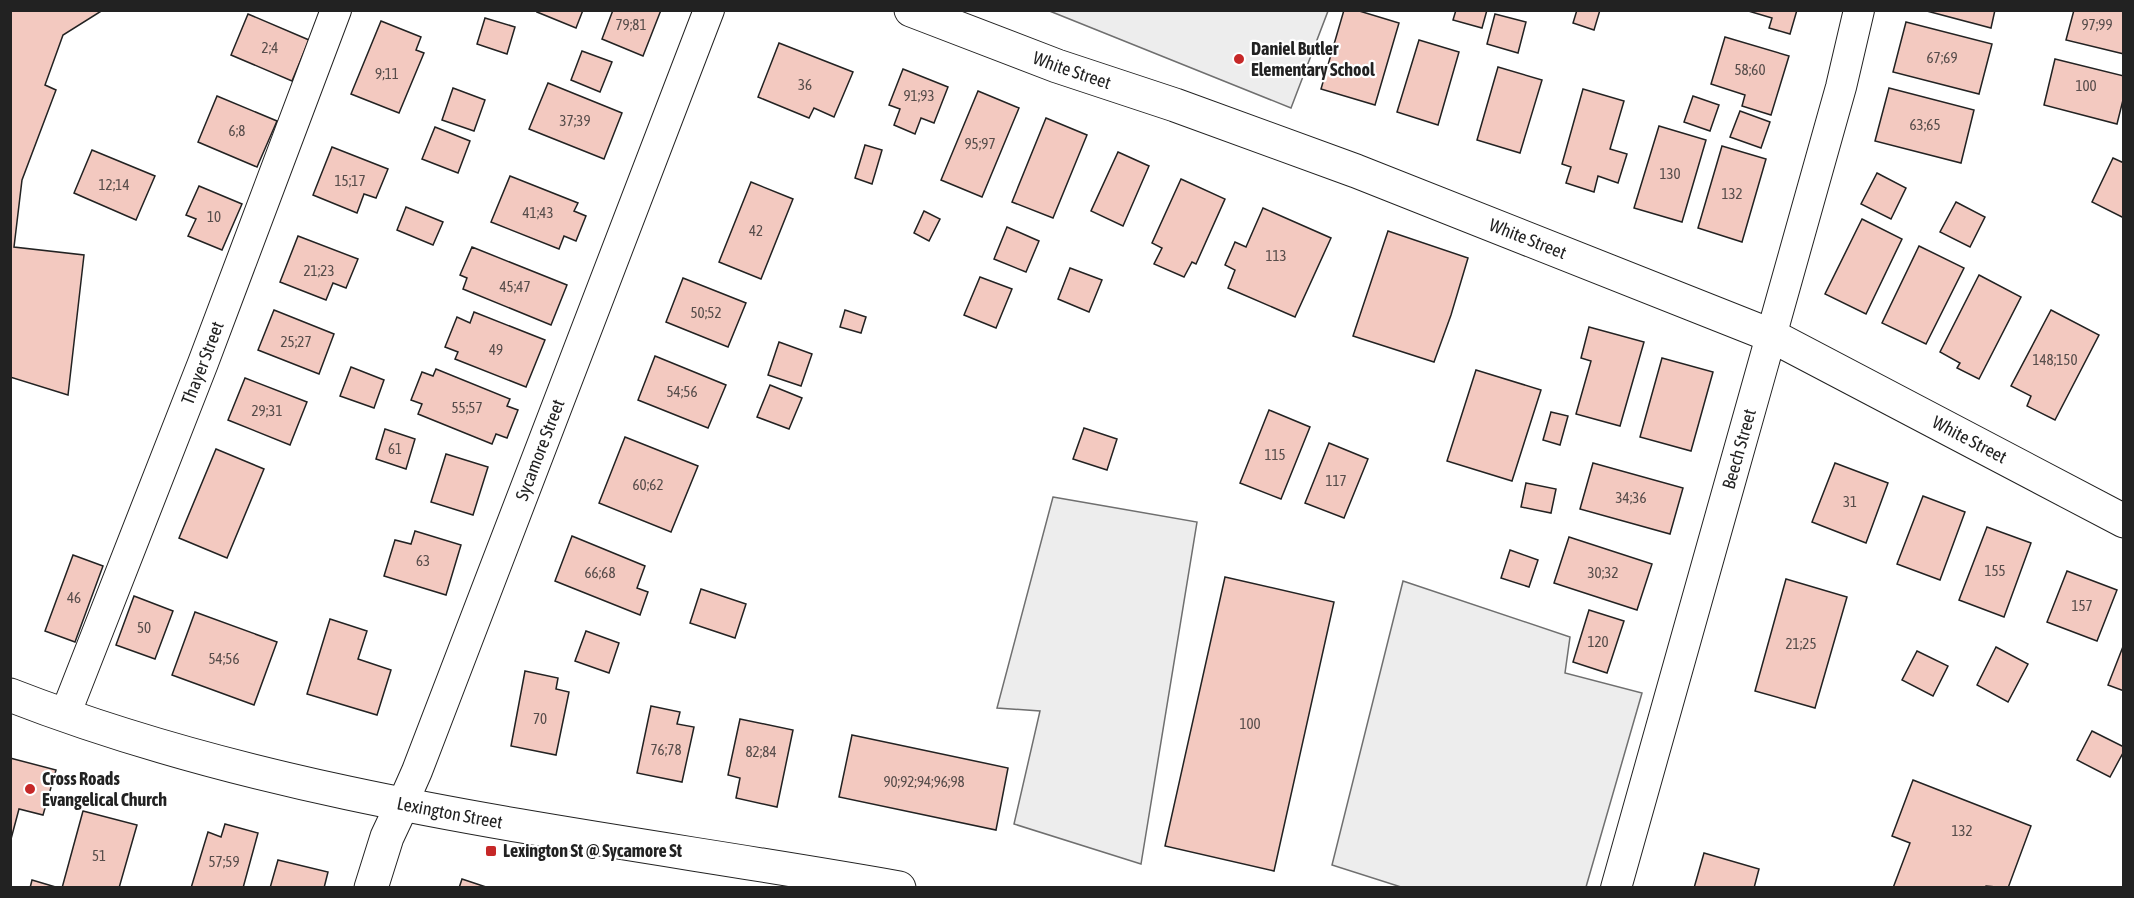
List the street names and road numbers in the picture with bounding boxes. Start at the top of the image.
street label: White Street [1030,47,1114,93]
street label: White Street [1486,214,1569,263]
street label: Thayer Street [177,318,228,407]
street label: Sycamore Street [511,396,569,503]
street label: Beech Street [1718,406,1760,491]
street label: White Street [1929,411,2011,468]
street label: Lexington Street [395,792,504,833]

